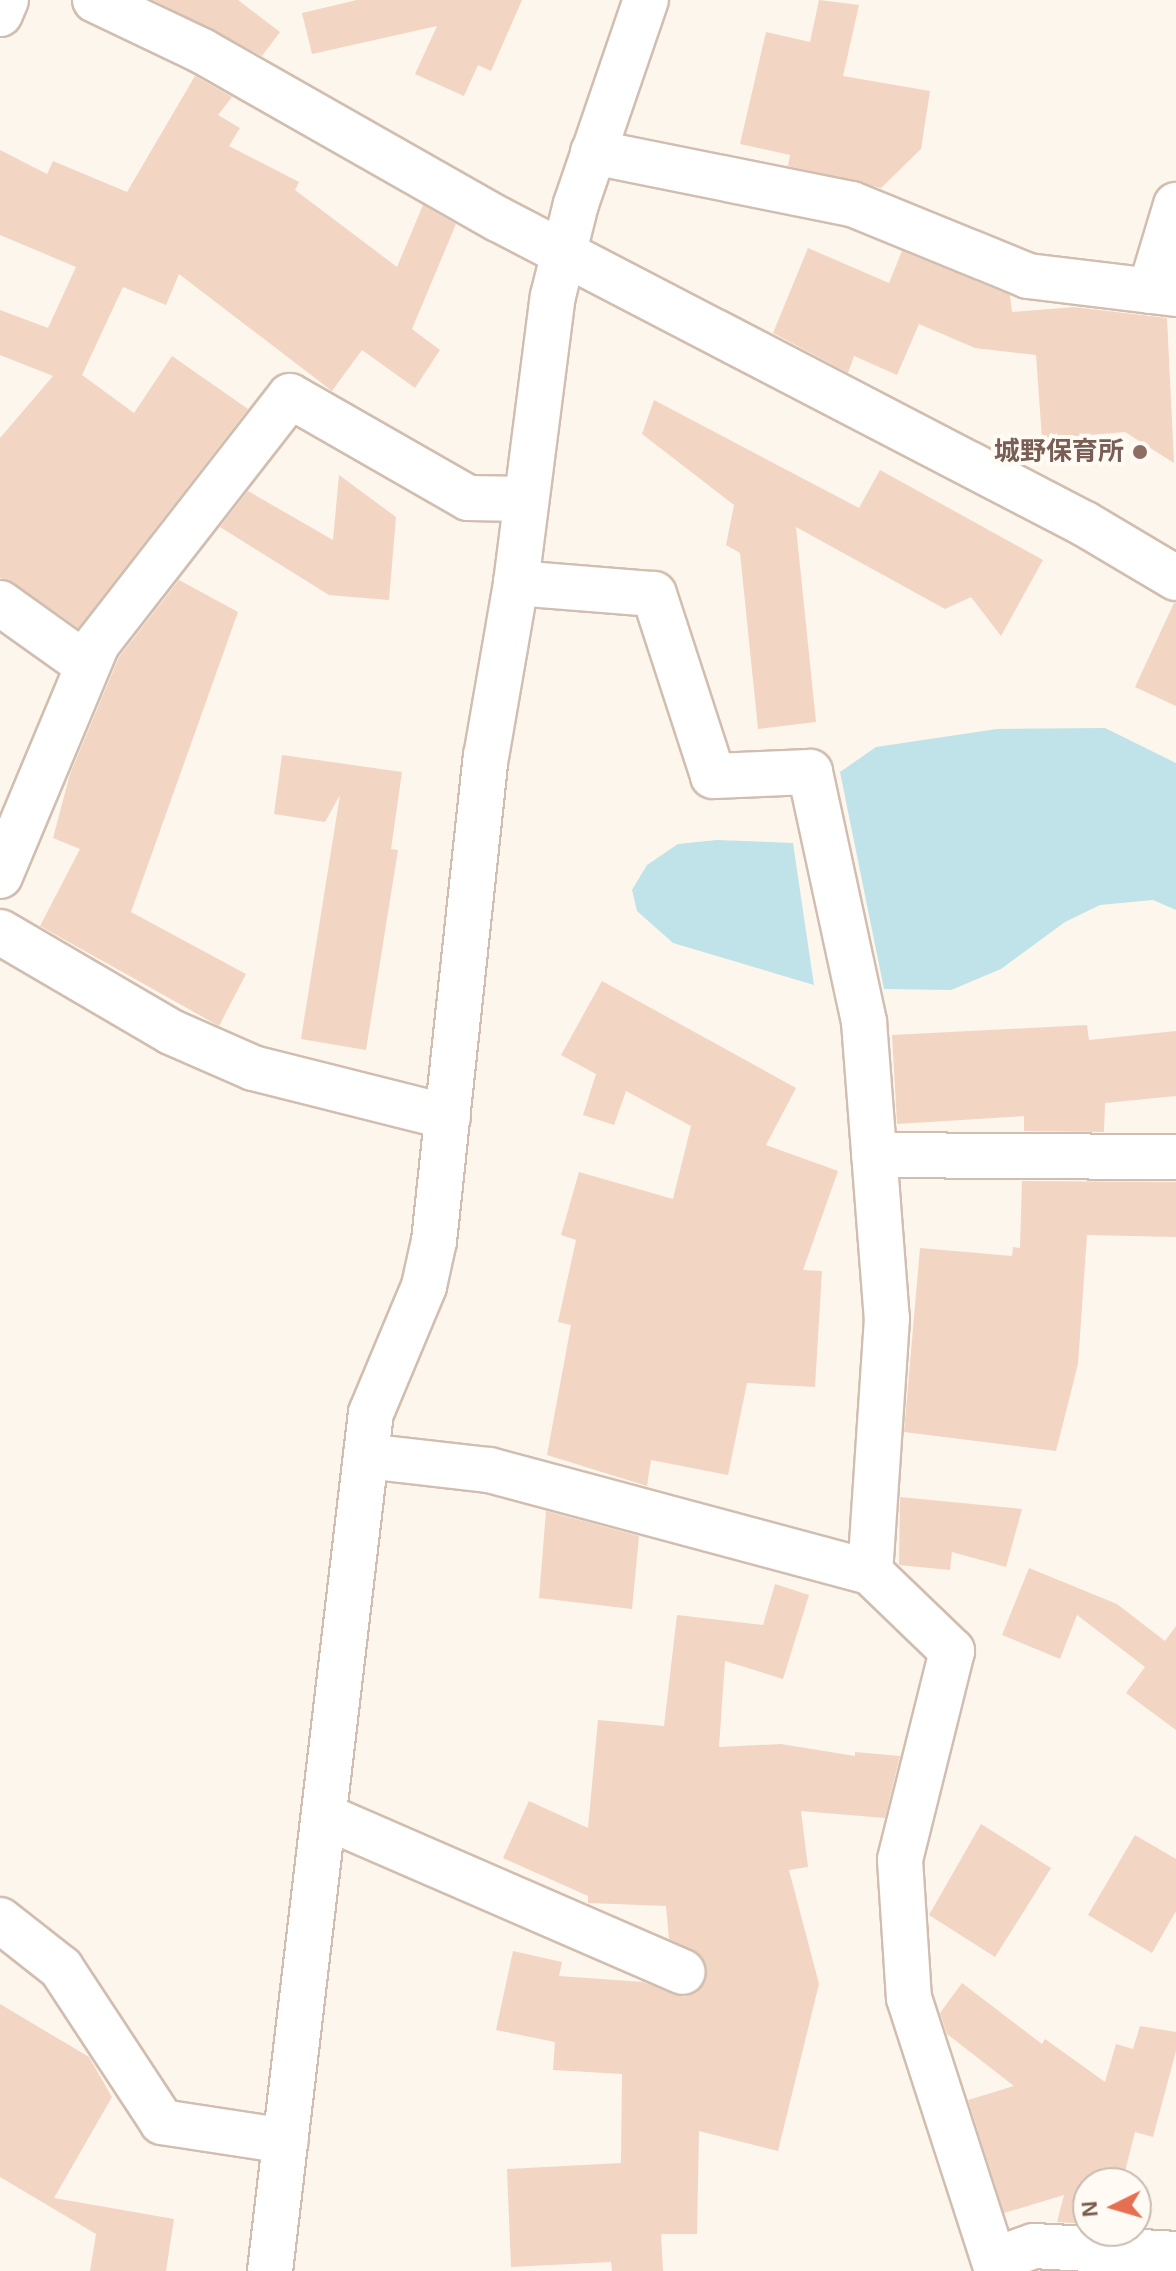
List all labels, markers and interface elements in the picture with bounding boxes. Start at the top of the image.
place label: 城野保育所 [994,436,1124,468]
marker: 城野保育所 [1131,443,1149,461]
north arrow [1072,2167,1152,2247]
text: N [1076,2200,1103,2218]

